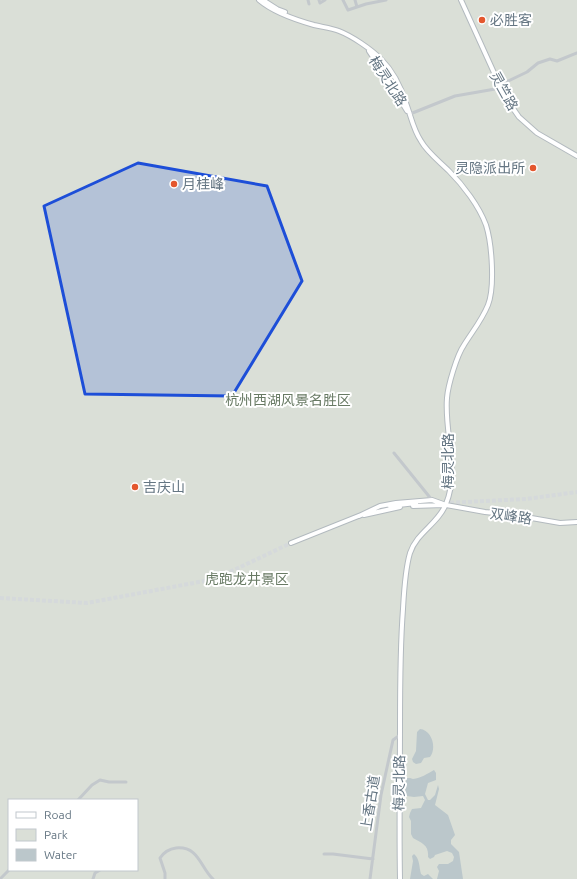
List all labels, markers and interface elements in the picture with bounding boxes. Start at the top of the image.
place label: 必胜客 [490,12,532,28]
marker: 必胜客 [477,15,487,25]
street label: 梅灵北路 [366,53,410,109]
street label: 灵竺路 [487,69,521,113]
place label: 灵隐派出所 [455,160,525,176]
marker: 灵隐派出所 [528,163,538,173]
place label: 月桂峰 [182,176,224,192]
marker: 月桂峰 [169,179,179,189]
park label: 杭州西湖风景名胜区 [225,392,351,408]
street label: 梅灵北路 [440,433,456,489]
place label: 吉庆山 [143,479,185,495]
marker: 吉庆山 [130,482,140,492]
street label: 双峰路 [489,505,533,527]
park label: 虎跑龙井景区 [205,571,289,587]
street label: 梅灵北路 [391,755,407,811]
street label: 上香古道 [358,774,382,832]
legend [8,799,138,871]
text: Road [44,808,72,821]
text: Park [44,828,68,841]
text: Water [44,848,77,861]

